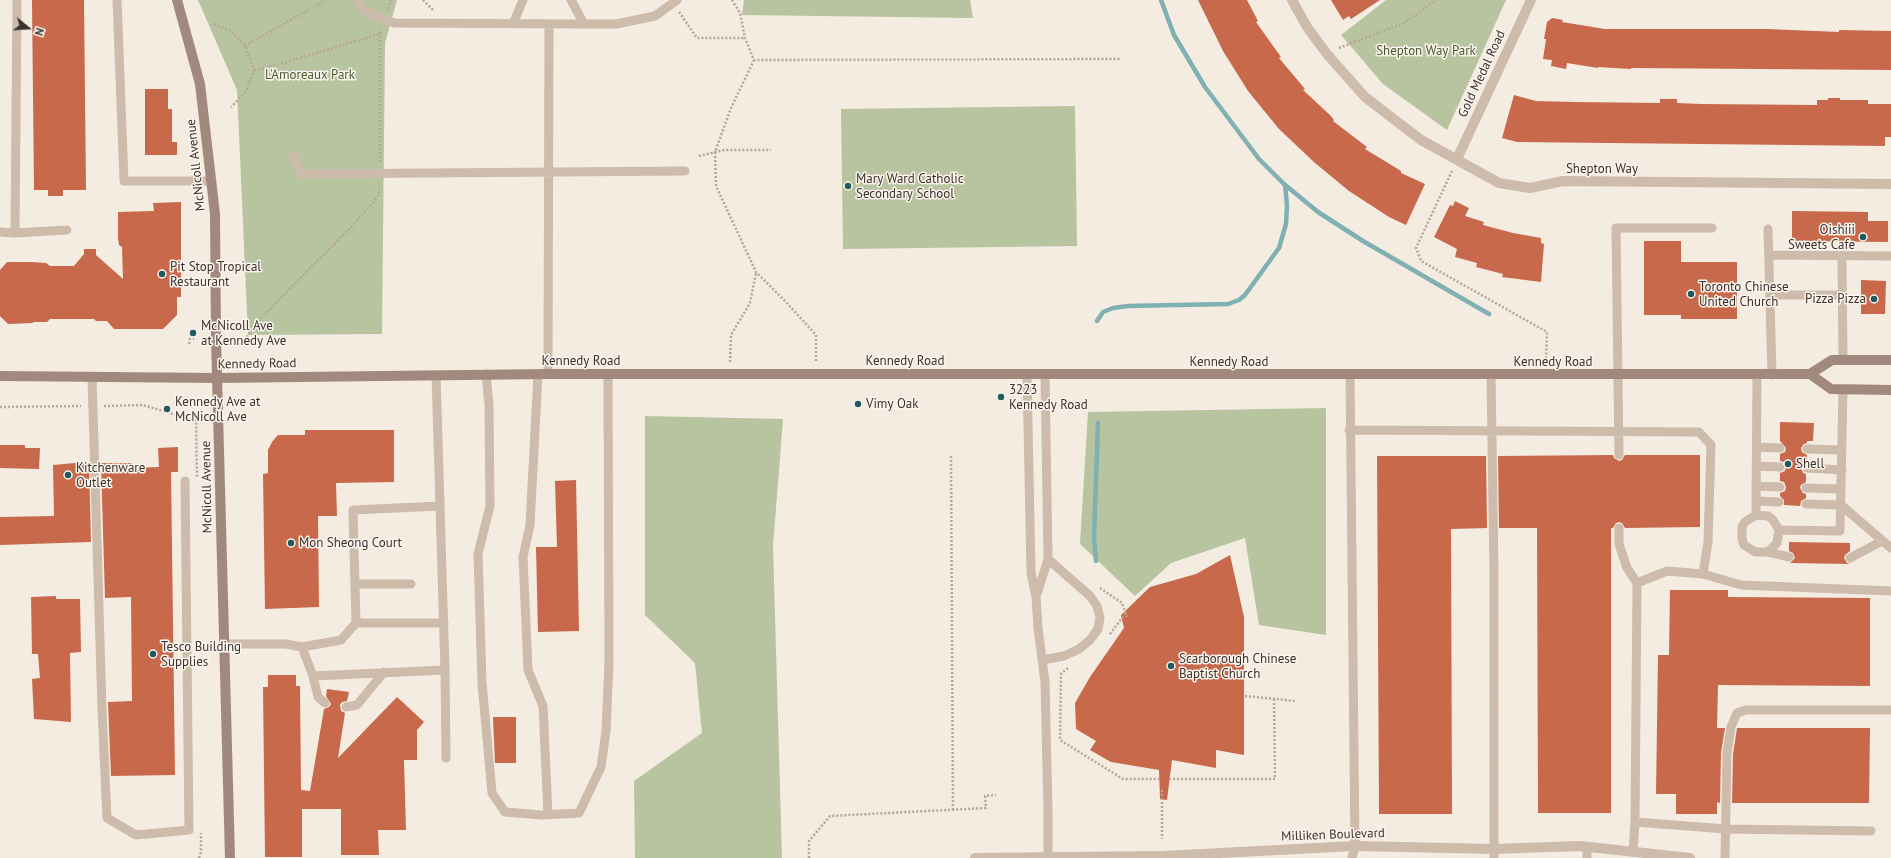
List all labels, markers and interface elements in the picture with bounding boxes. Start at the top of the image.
north arrow [8,8,48,48]
text: N [32,26,47,37]
street label: Gold Medal Road [1455,28,1509,120]
park label: Shepton Way Park [1376,43,1476,59]
park label: L'Amoreaux Park [265,67,355,83]
street label: McNicoll Avenue [183,118,209,212]
street label: Shepton Way [1566,161,1638,177]
place label: Mary Ward Catholic Secondary School [856,171,964,202]
marker: Mary Ward Catholic Secondary School [843,181,853,191]
place label: Oishiii Sweets Cafe [1788,222,1855,253]
marker: Oishiii Sweets Cafe [1858,232,1868,242]
place label: Pit Stop Tropical Restaurant [170,259,261,290]
marker: Pit Stop Tropical Restaurant [157,269,167,279]
place label: Toronto Chinese United Church [1699,279,1789,310]
marker: Toronto Chinese United Church [1686,289,1696,299]
place label: Pizza Pizza [1805,291,1866,307]
marker: Pizza Pizza [1869,294,1879,304]
place label: McNicoll Ave at Kennedy Ave [201,318,286,349]
marker: McNicoll Ave at Kennedy Ave [188,328,198,338]
street label: Kennedy Road [542,353,620,369]
street label: Kennedy Road [866,353,944,369]
street label: Kennedy Road [1190,354,1268,370]
street label: Kennedy Road [1514,354,1592,370]
street label: Kennedy Road [217,356,297,372]
place label: 3223 Kennedy Road [1009,382,1088,413]
marker: 3223 Kennedy Road [996,392,1006,402]
place label: Kennedy Ave at McNicoll Ave [175,394,260,425]
place label: Vimy Oak [866,396,919,412]
marker: Vimy Oak [853,399,863,409]
marker: Kennedy Ave at McNicoll Ave [162,404,172,414]
street label: McNicoll Avenue [198,441,216,533]
place label: Shell [1796,456,1824,472]
marker: Shell [1783,459,1793,469]
place label: Kitchenware Outlet [76,460,145,491]
marker: Kitchenware Outlet [63,470,73,480]
place label: Mon Sheong Court [299,535,402,551]
marker: Mon Sheong Court [286,538,296,548]
place label: Tesco Building Supplies [161,639,241,670]
marker: Tesco Building Supplies [148,649,158,659]
place label: Scarborough Chinese Baptist Church [1179,651,1296,682]
marker: Scarborough Chinese Baptist Church [1166,661,1176,671]
street label: Milliken Boulevard [1281,825,1385,845]

